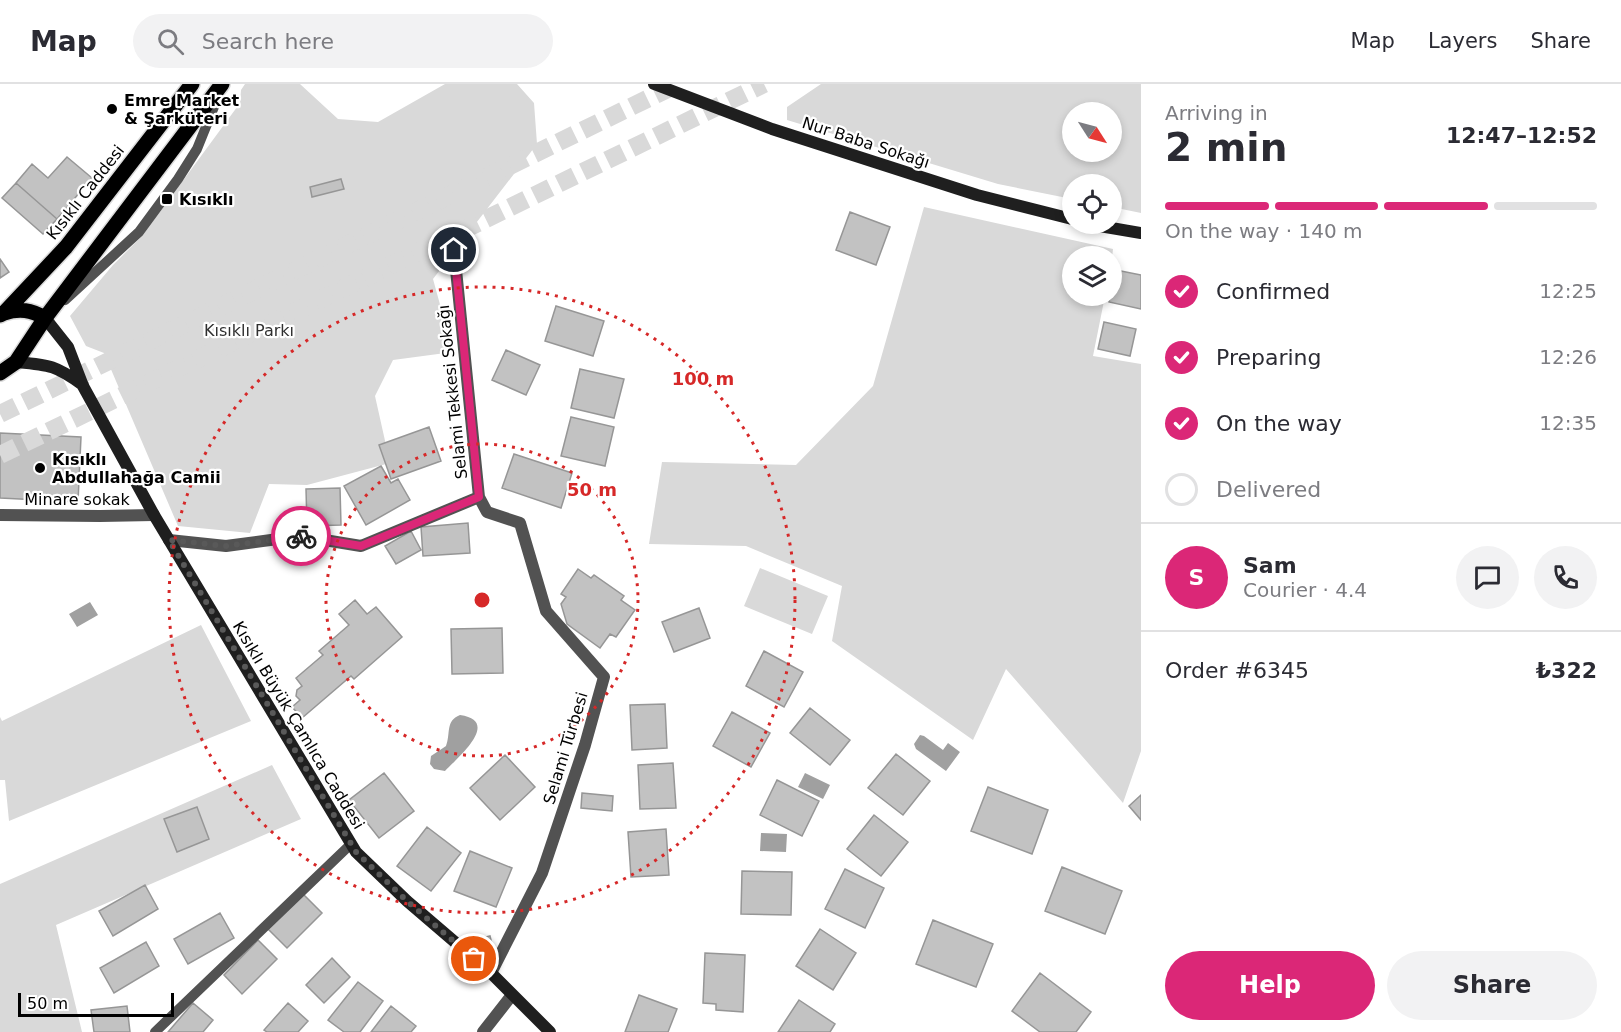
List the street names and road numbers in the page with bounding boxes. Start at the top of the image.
street label: Nur Baba Sokağı [800,113,932,172]
street label: Kısıklı Caddesi [43,141,128,243]
street label: Selami Tekkesi Sokağı [434,304,471,480]
street label: Minare sokak [24,490,131,509]
street label: Kısıklı Büyük Çamlıca Caddesi [229,618,368,833]
street label: Selami Türbesi [539,690,592,807]

